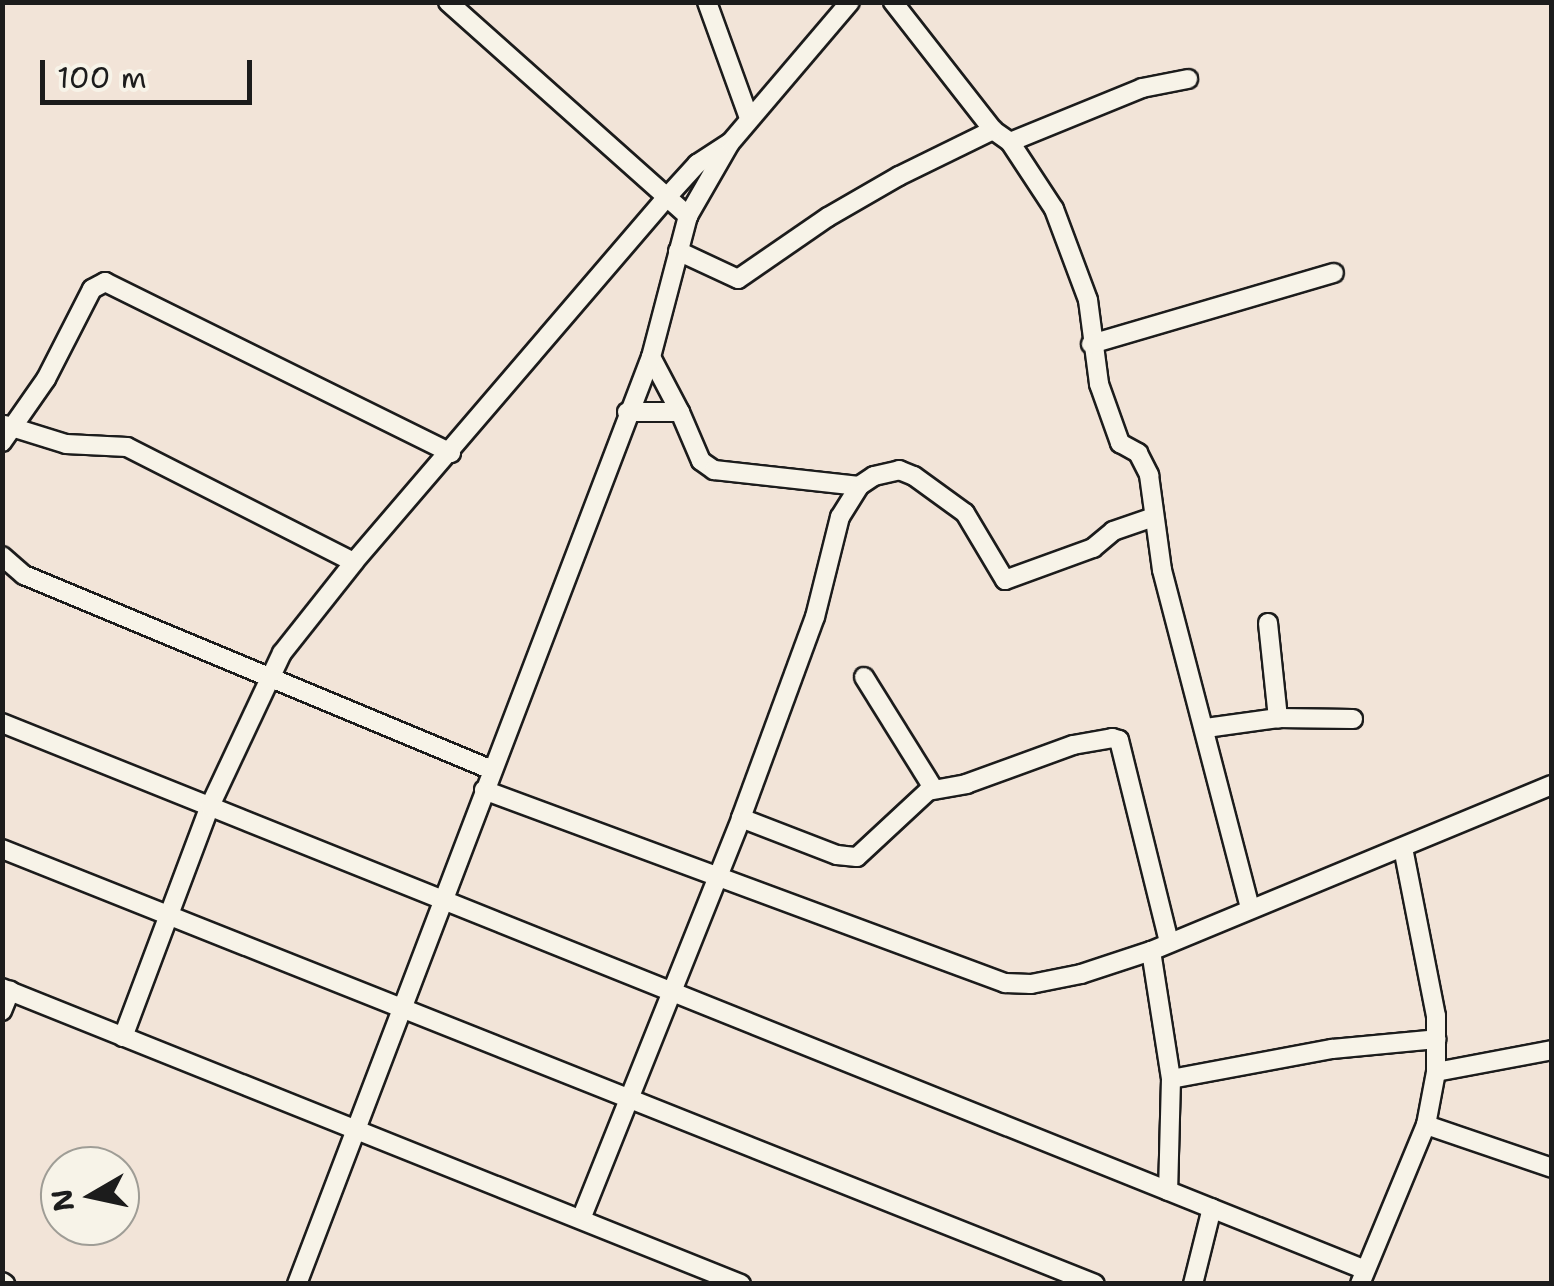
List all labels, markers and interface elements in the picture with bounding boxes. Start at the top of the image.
scale bar [45,40,258,102]
text: 100 m [57,57,147,98]
north arrow [40,1146,140,1246]
text: N [42,1186,83,1214]

